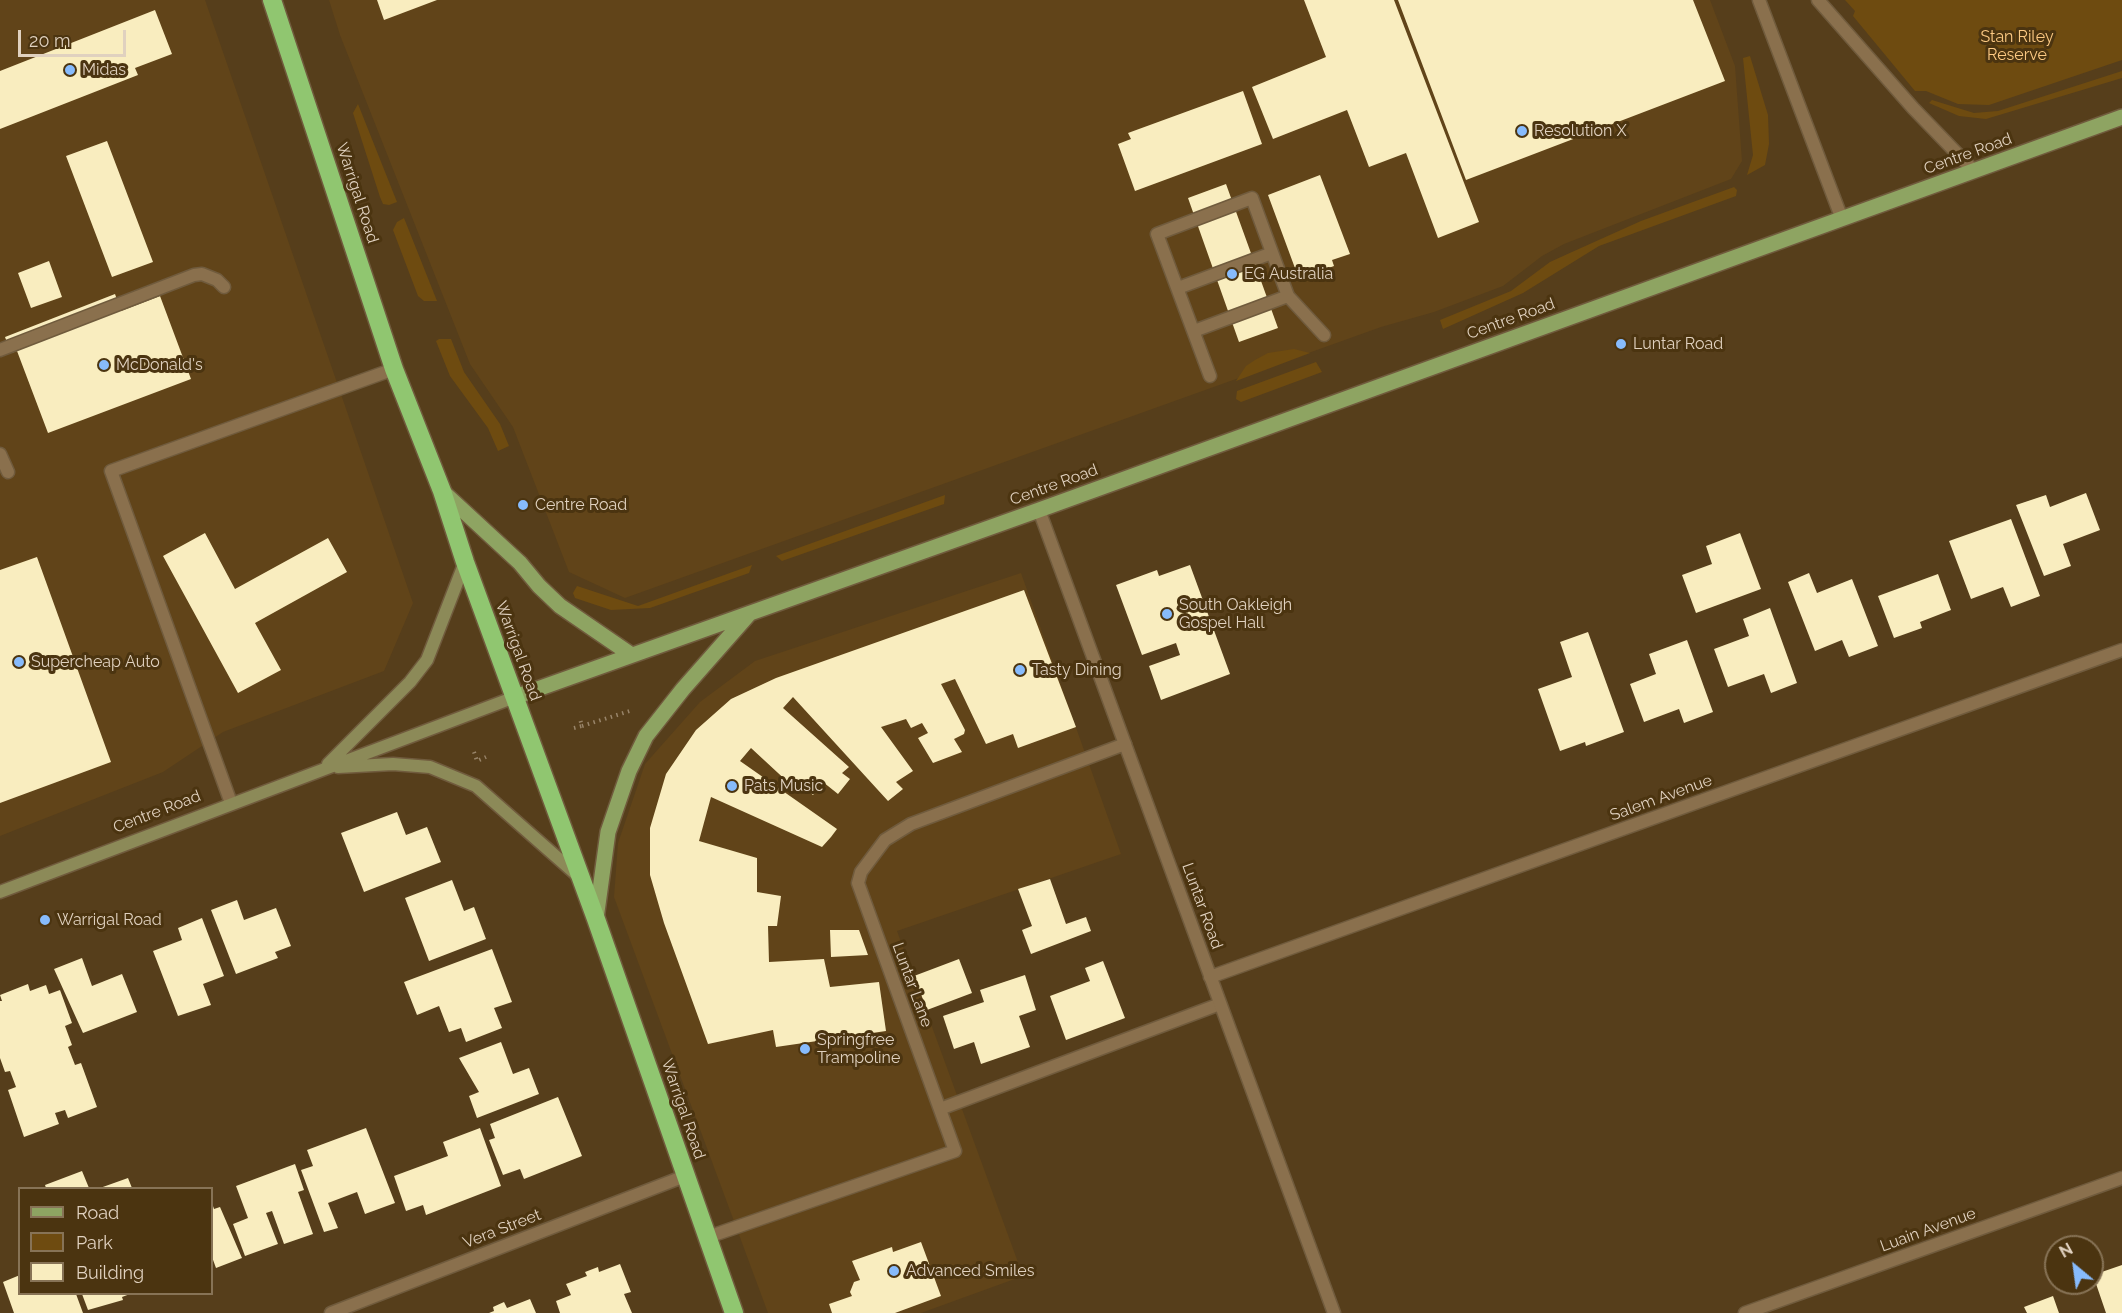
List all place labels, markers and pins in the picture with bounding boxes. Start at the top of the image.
place label: Midas [82,60,126,80]
marker: Midas [63,63,77,77]
place label: Resolution X [1534,121,1627,141]
marker: Resolution X [1515,124,1529,138]
place label: EG Australia [1244,264,1333,284]
marker: EG Australia [1225,267,1239,281]
place label: Luntar Road [1633,334,1723,354]
marker: Luntar Road [1614,337,1628,351]
place label: McDonald's [116,355,203,375]
marker: McDonald's [97,358,111,372]
place label: Centre Road [535,495,627,515]
marker: Centre Road [516,498,530,512]
place label: South Oakleigh Gospel Hall [1179,595,1292,633]
marker: South Oakleigh Gospel Hall [1160,607,1174,621]
place label: Supercheap Auto [31,652,160,672]
marker: Supercheap Auto [12,655,26,669]
place label: Tasty Dining [1032,660,1122,680]
marker: Tasty Dining [1013,663,1027,677]
place label: Pats Music [744,776,823,796]
marker: Pats Music [725,779,739,793]
place label: Warrigal Road [57,910,162,930]
marker: Warrigal Road [38,913,52,927]
place label: Springfree Trampoline [817,1030,900,1068]
marker: Springfree Trampoline [798,1042,812,1056]
place label: Advanced Smiles [906,1261,1034,1281]
marker: Advanced Smiles [887,1264,901,1278]

